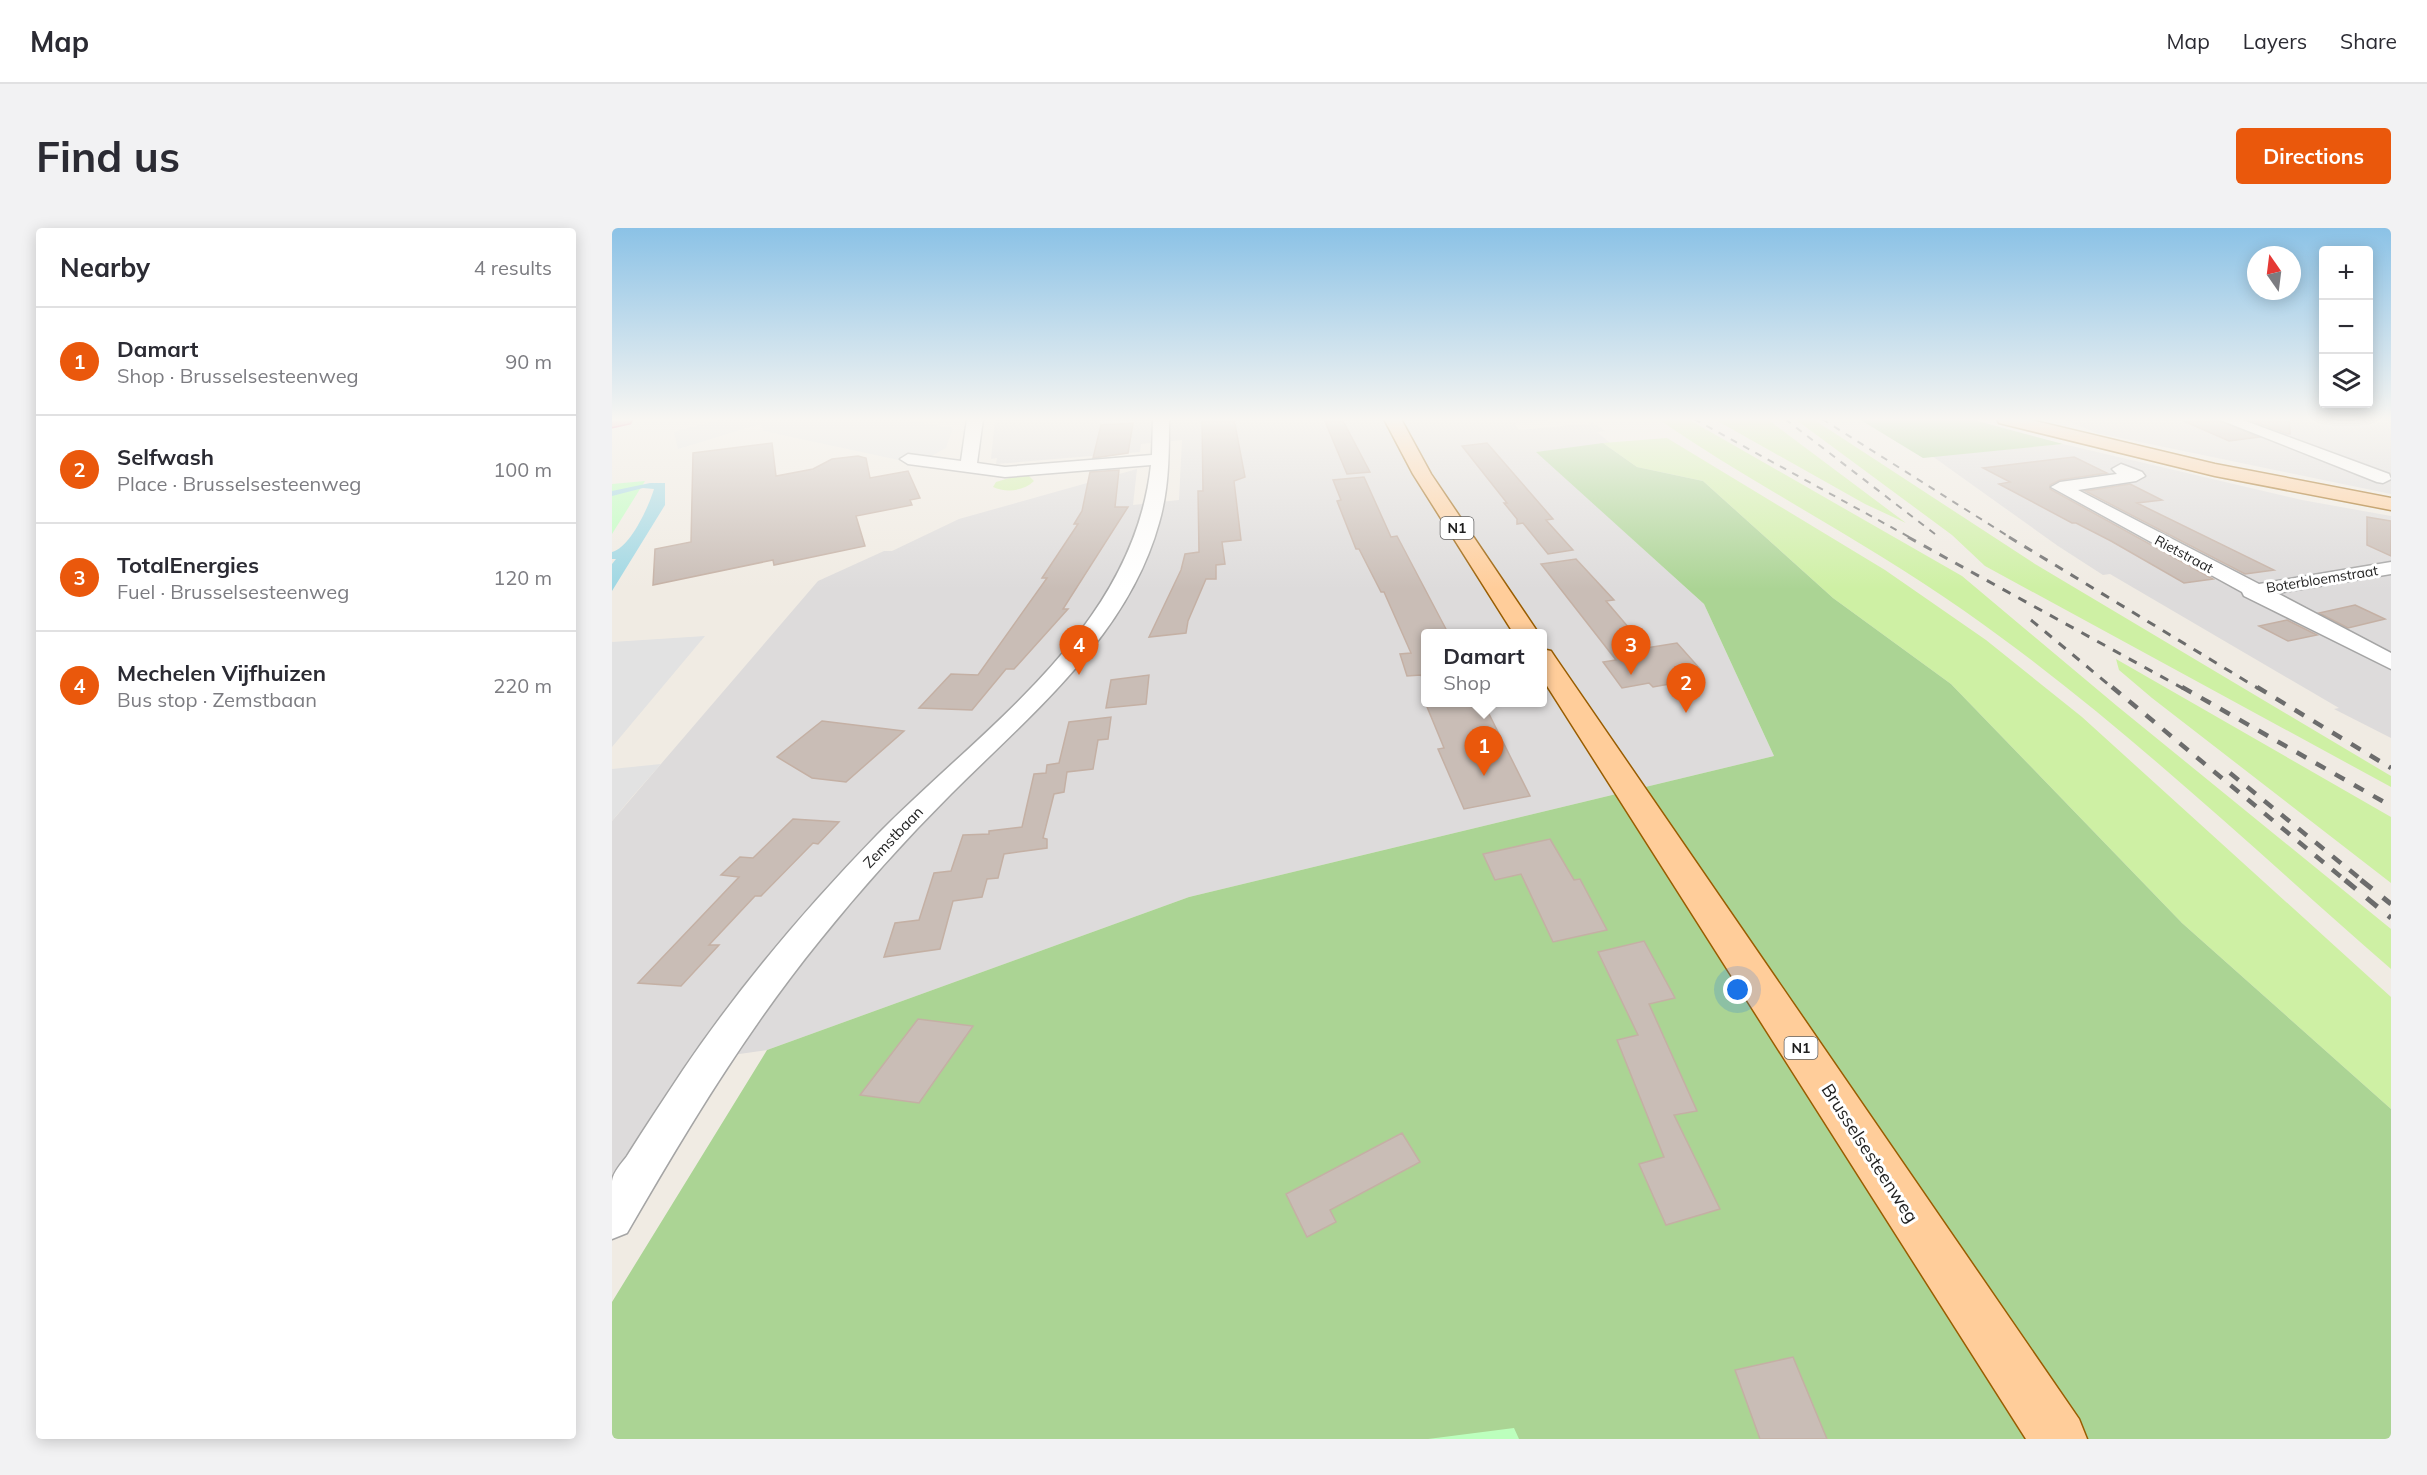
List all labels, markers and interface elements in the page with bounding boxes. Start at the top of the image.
text: Map [30,24,89,59]
text: Map [2167,28,2210,54]
text: Layers [2243,28,2307,54]
text: Share [2340,28,2397,54]
button: Directions [2236,128,2391,184]
text: Find us [36,130,180,183]
north arrow [2247,246,2301,300]
map controls [2319,246,2373,408]
button: + [2319,246,2373,300]
text: Nearby [60,251,150,284]
text: 4 results [474,255,552,280]
button: − [2319,300,2373,354]
text: Damart [117,335,198,363]
text: 1 [74,349,86,374]
text: 90 m [505,349,552,374]
button: layers [2319,354,2373,408]
text: Shop · Brusselsesteenweg [117,363,359,388]
text: Selfwash [117,443,214,471]
text: 2 [74,457,86,482]
text: 100 m [493,457,552,482]
text: Place · Brusselsesteenweg [117,471,361,496]
road number: N1 [1440,517,1474,539]
street label: Rietstraat [2152,531,2217,577]
text: TotalEnergies [117,551,259,579]
street label: Boterbloemstraat [2265,561,2379,597]
text: 3 [74,565,86,590]
text: 120 m [493,565,552,590]
text: Fuel · Brusselsesteenweg [117,579,349,604]
pin: 4 [1060,626,1098,675]
pin: 3 [1612,626,1650,675]
popup [1421,629,1547,707]
text: Damart [1443,642,1525,670]
text: Mechelen Vijfhuizen [117,659,326,687]
pin: 2 [1666,664,1706,713]
text: Shop [1443,670,1491,695]
text: 4 [74,673,86,698]
text: 220 m [493,673,552,698]
text: Bus stop · Zemstbaan [117,687,317,712]
pin: 1 [1464,726,1504,776]
street label: Zemstbaan [859,802,927,872]
your location [1723,975,1752,1004]
road number: N1 [1784,1037,1818,1059]
street label: Brusselsesteenweg [1816,1079,1924,1227]

